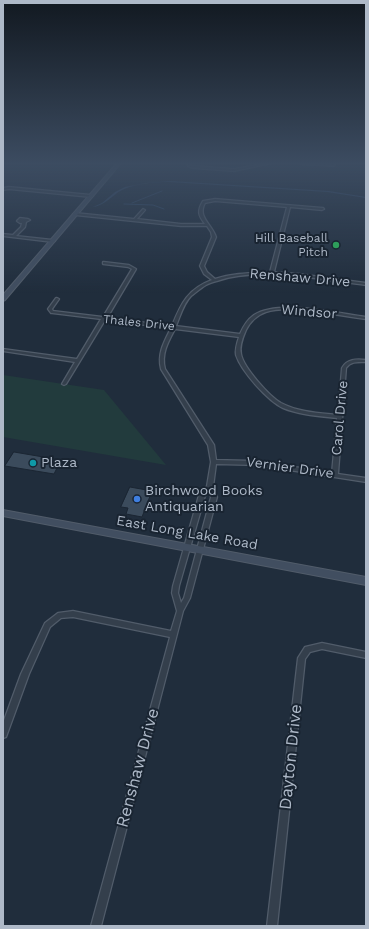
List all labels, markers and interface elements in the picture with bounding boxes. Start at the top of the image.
place label: Hill Baseball Pitch [255,231,328,259]
marker: Hill Baseball Pitch [331,240,341,250]
street label: Renshaw Drive [249,265,351,291]
street label: Windsor [280,301,338,323]
street label: Thales Drive [102,312,176,334]
street label: Carol Drive [328,380,352,456]
street label: Vernier Drive [245,454,335,482]
place label: Plaza [41,455,77,471]
marker: Plaza [28,458,38,468]
place label: Birchwood Books Antiquarian [145,483,263,516]
marker: Birchwood Books Antiquarian [132,494,142,504]
street label: East Long Lake Road [115,512,259,554]
street label: Dayton Drive [275,703,307,811]
street label: Renshaw Drive [112,706,164,830]

